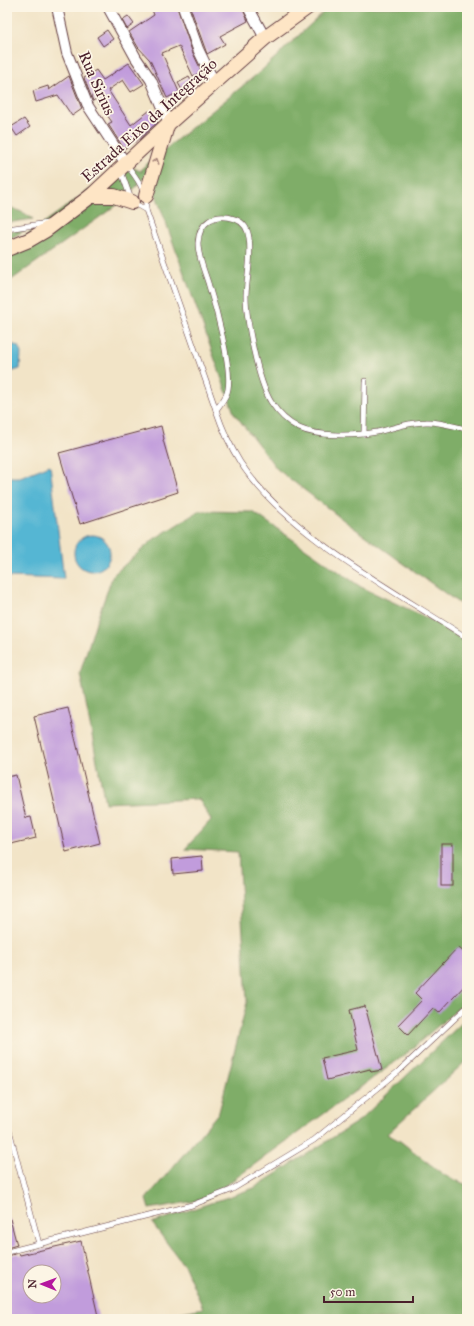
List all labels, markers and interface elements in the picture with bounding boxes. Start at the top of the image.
street label: Rua Sirius [74,48,120,118]
street label: Estrada Eixo da Integração [77,54,222,187]
one-way arrow [151,157,160,164]
north arrow [22,1264,62,1304]
text: N [26,1278,39,1289]
scale bar [324,1278,413,1304]
text: 50 m [330,1285,355,1299]

